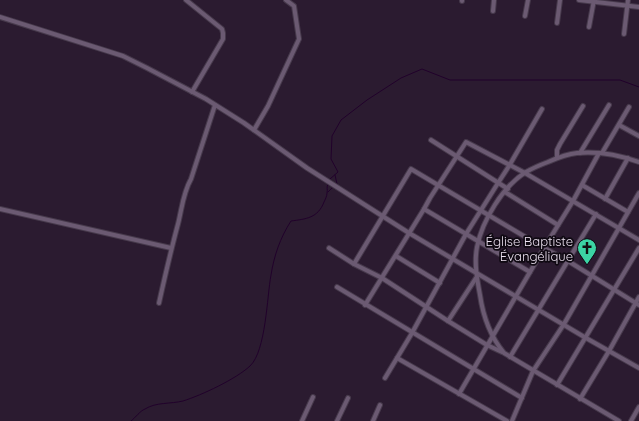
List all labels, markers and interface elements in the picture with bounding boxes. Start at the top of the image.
place label: Église Baptiste Évangélique [486,233,573,264]
church icon: Église Baptiste Évangélique [576,237,598,265]

